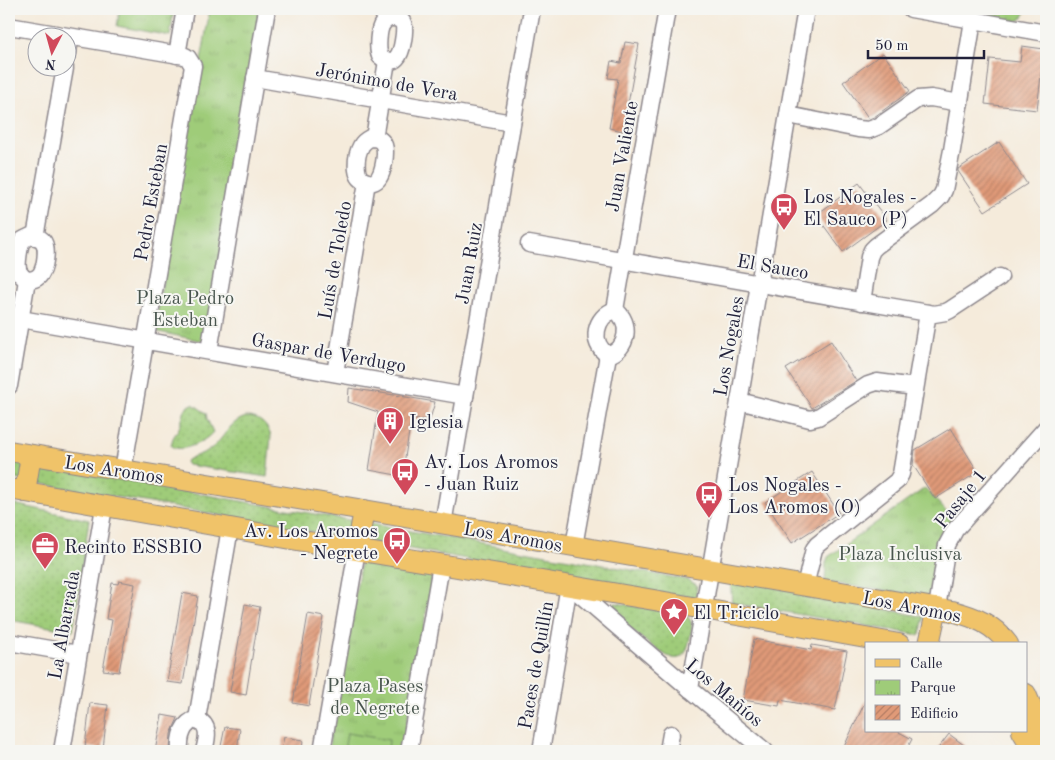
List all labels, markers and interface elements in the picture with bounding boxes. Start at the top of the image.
north arrow [28,28,78,78]
scale bar [868,28,984,60]
text: 50 m [875,39,909,54]
text: N [44,56,57,71]
street label: Jerónimo de Vera [314,62,460,105]
street label: Juan Valiente [604,99,643,214]
street label: Pedro Esteban [133,142,172,263]
place label: Los Nogales - El Sauco (P) [803,189,917,230]
bus stop icon: Los Nogales - El Sauco (P) [769,192,799,231]
street label: Luís de Toledo [317,199,356,321]
street label: Juan Ruiz [454,221,487,306]
street label: El Sauco [735,253,810,284]
park label: Plaza Pedro Esteban [136,290,234,331]
street label: Los Nogales [712,295,749,398]
street label: Gaspar de Verdugo [250,331,407,377]
building icon: Iglesia [375,406,405,445]
place label: Iglesia [409,414,464,433]
street label: Los Aromos [63,454,165,489]
place label: Av. Los Aromos - Juan Ruiz [424,454,558,495]
bus stop icon: Av. Los Aromos - Juan Ruiz [390,457,420,496]
street label: Pasaje 1 [932,466,991,533]
place label: Los Nogales - Los Aromos (O) [728,477,861,518]
bus stop icon: Los Nogales - Los Aromos (O) [694,480,724,519]
street label: Los Aromos [462,520,564,557]
place label: Av. Los Aromos - Negrete [244,523,378,564]
bus stop icon: Av. Los Aromos - Negrete [382,526,412,565]
office icon: Recinto ESSBIO [30,531,60,570]
place label: Recinto ESSBIO [64,539,202,558]
park label: Plaza Inclusiva [838,546,963,565]
street label: La Albarrada [47,569,85,681]
street label: Los Aromos [861,590,963,627]
place icon: El Triciclo [659,597,689,636]
street label: Paces de Quillín [517,600,558,731]
place label: El Triciclo [693,605,779,624]
legend [865,642,1028,732]
street label: Los Mañíos [681,656,766,731]
text: Calle [910,657,943,672]
park label: Plaza Pases de Negrete [326,678,424,719]
text: Parque [910,681,956,696]
text: Edificio [910,707,958,722]

